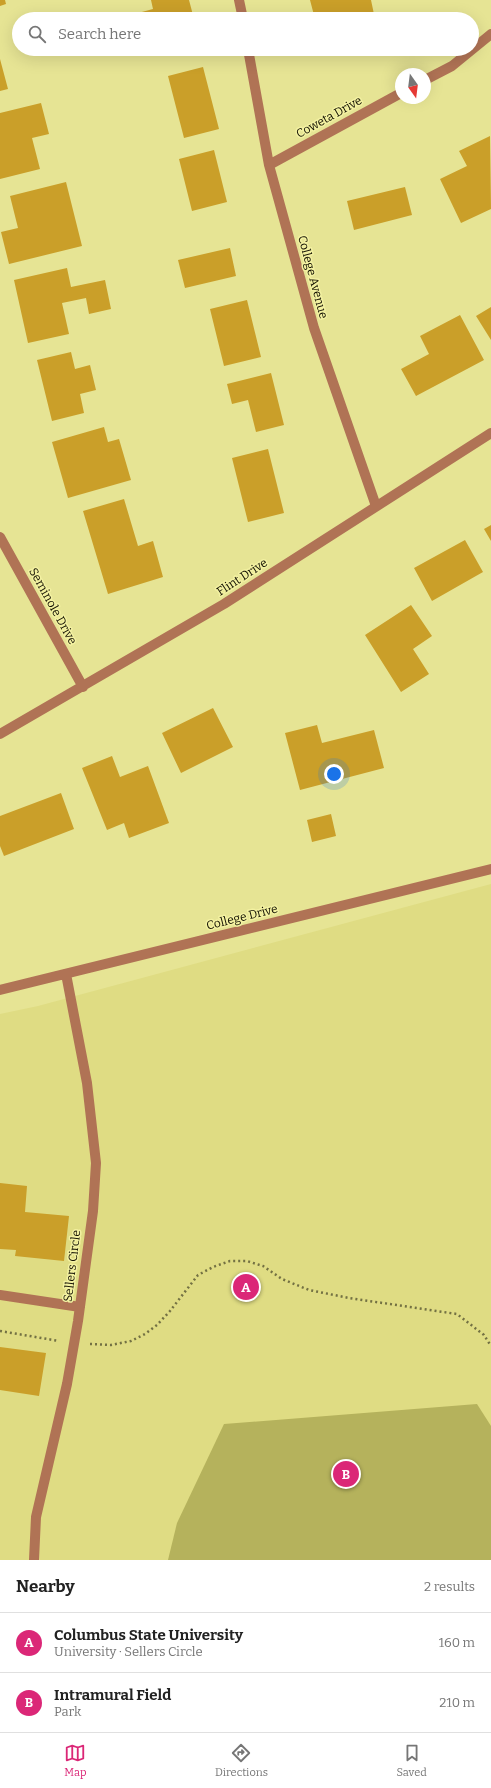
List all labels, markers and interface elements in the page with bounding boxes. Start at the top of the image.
search box [12,12,479,56]
icon: search [26,23,48,45]
text: Search here [58,25,141,43]
north arrow [395,68,431,104]
street label: Coweta Drive [294,93,364,141]
street label: College Avenue [295,234,331,320]
street label: Flint Drive [214,555,270,599]
street label: Seminole Drive [26,565,80,647]
your location [324,764,344,784]
street label: College Drive [205,901,279,933]
street label: Sellers Circle [61,1229,83,1303]
pin: A [233,1272,259,1302]
pin: B [333,1459,359,1489]
text: Nearby [16,1576,75,1597]
text: 2 results [424,1579,475,1594]
text: Columbus State University [54,1626,243,1644]
text: A [24,1635,34,1650]
text: 160 m [439,1635,475,1650]
text: University · Sellers Circle [54,1644,203,1659]
text: Intramural Field [54,1686,171,1704]
text: B [25,1695,33,1710]
text: 210 m [439,1695,475,1710]
text: Park [54,1704,81,1719]
tab: Map [64,1742,86,1779]
tab: Directions [215,1742,268,1779]
tab: Saved [396,1742,427,1779]

